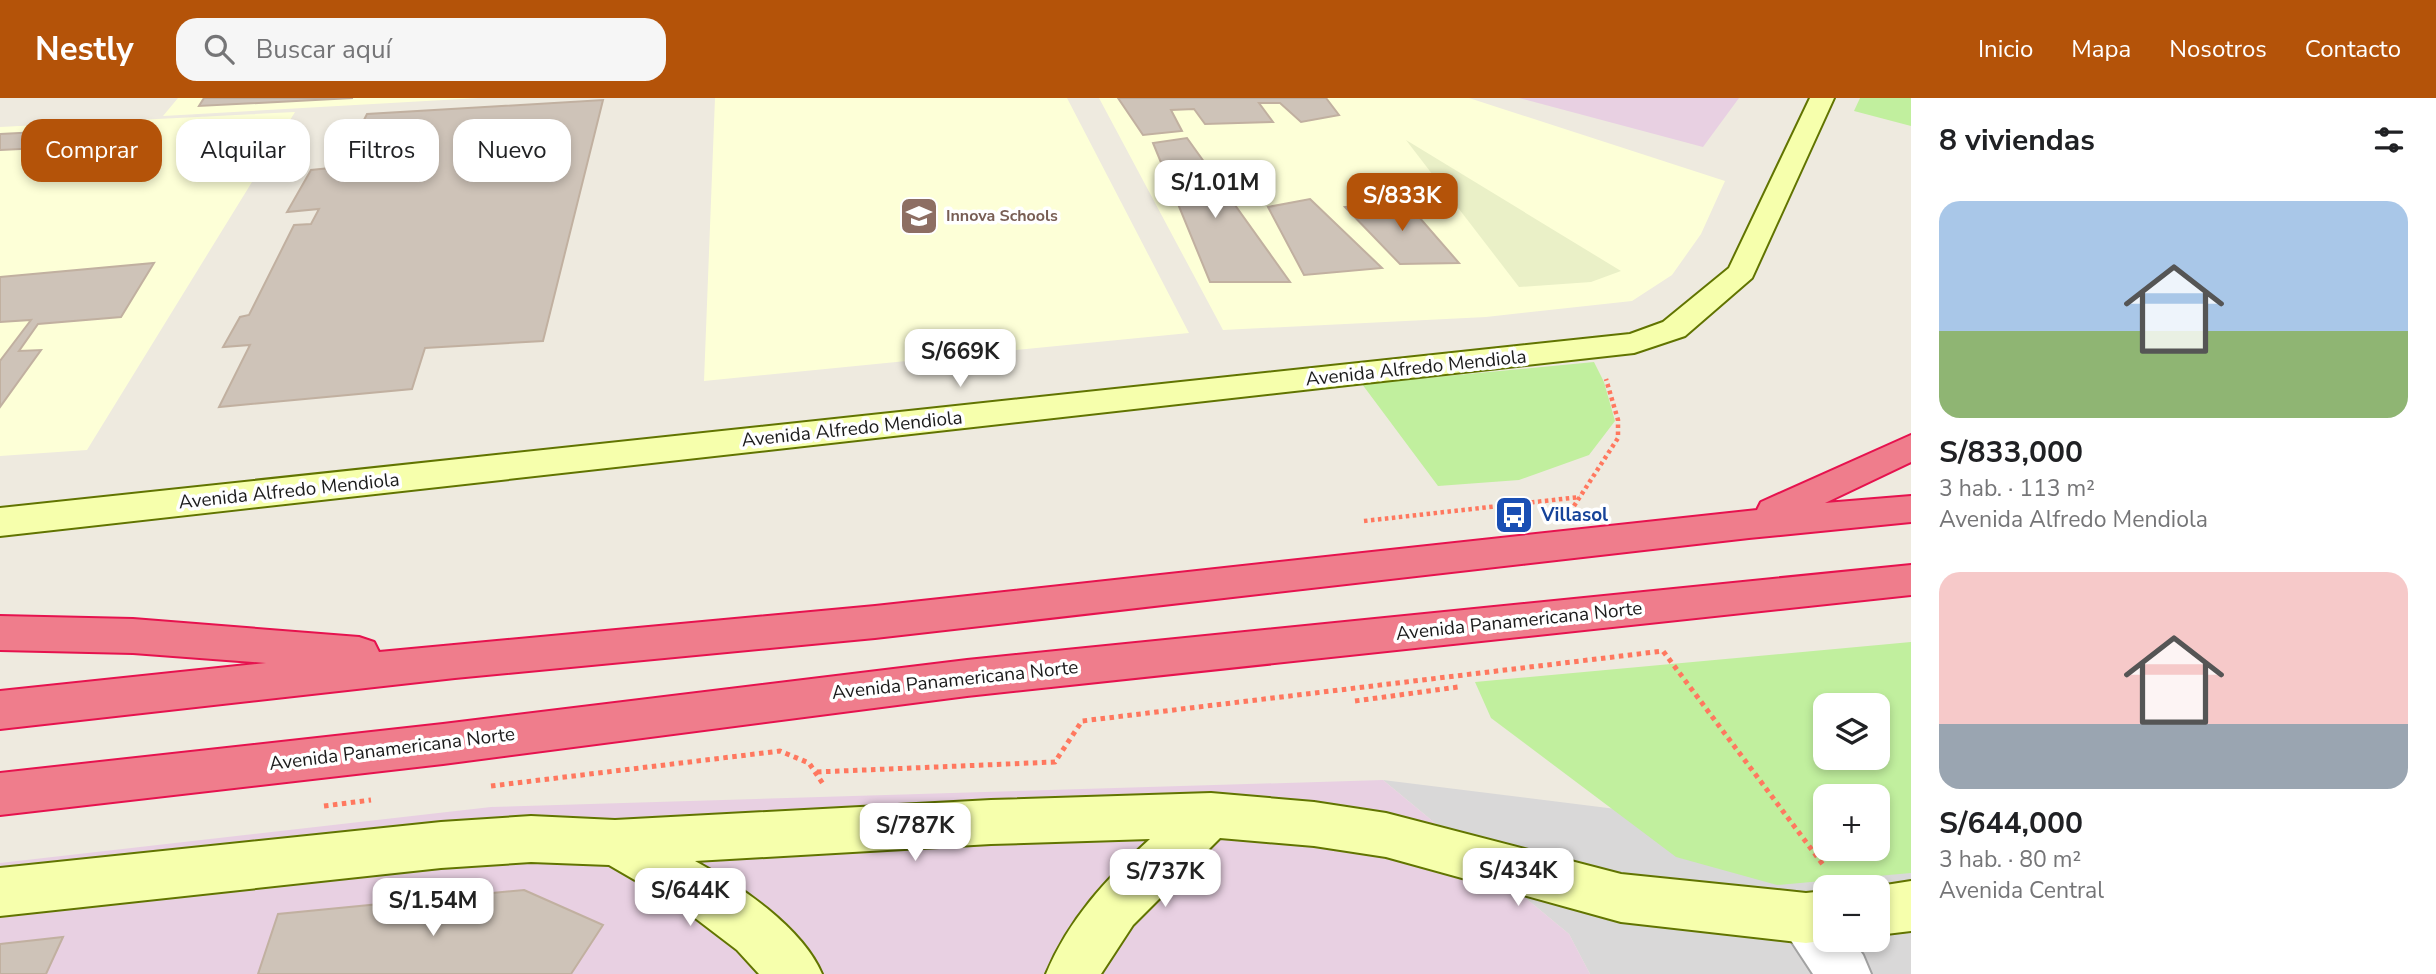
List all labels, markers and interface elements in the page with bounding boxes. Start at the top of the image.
search box [176,18,666,81]
text: Nestly [35,27,134,72]
icon: search [200,30,238,68]
text: Buscar aquí [256,32,392,67]
text: Inicio [1978,33,2033,65]
text: Mapa [2071,33,2131,65]
text: Nosotros [2169,33,2267,65]
text: Contacto [2305,33,2401,65]
chip: Comprar [21,119,162,182]
chip: Alquilar [176,119,310,182]
chip: Filtros [324,119,439,182]
chip: Nuevo [453,119,571,182]
text: 8 viviendas [1939,120,2095,161]
icon: filters [2370,121,2408,159]
pin: S/1.01M [1150,160,1280,220]
text: S/1.01M [1171,167,1259,198]
pin: S/833K [1345,174,1459,233]
text: S/833K [1363,180,1441,211]
school or university icon: Innova Schools [898,195,940,237]
place label: Innova Schools [946,205,1058,227]
icon: home [2111,246,2237,372]
pin: S/669K [903,330,1017,389]
text: S/669K [921,336,999,367]
street label: Avenida Alfredo Mendiola [1304,343,1528,393]
street label: Avenida Alfredo Mendiola [740,404,964,454]
text: S/833,000 [1939,432,2083,473]
street label: Avenida Alfredo Mendiola [177,466,401,516]
text: 3 hab. · 113 m² [1939,473,2095,504]
bus stop icon: Villasol [1493,494,1535,536]
place label: Villasol [1540,502,1608,528]
text: Avenida Alfredo Mendiola [1939,504,2208,535]
street label: Avenida Panamericana Norte [1395,595,1643,647]
icon: home [2111,617,2237,743]
street label: Avenida Panamericana Norte [831,654,1079,706]
map controls [1813,693,1890,952]
button: layers [1813,693,1890,770]
street label: Avenida Panamericana Norte [268,721,516,777]
button: + [1813,784,1890,861]
text: S/644,000 [1939,803,2083,844]
pin: S/787K [858,804,972,863]
text: S/787K [876,810,954,841]
text: 3 hab. · 80 m² [1939,844,2081,875]
pin: S/434K [1461,848,1575,908]
pin: S/737K [1108,850,1222,909]
text: S/434K [1479,855,1557,886]
text: S/737K [1126,856,1204,887]
pin: S/644K [633,868,747,928]
text: S/644K [651,875,729,906]
button: − [1813,875,1890,952]
text: Avenida Central [1939,875,2104,906]
pin: S/1.54M [368,878,498,938]
text: S/1.54M [389,885,477,916]

